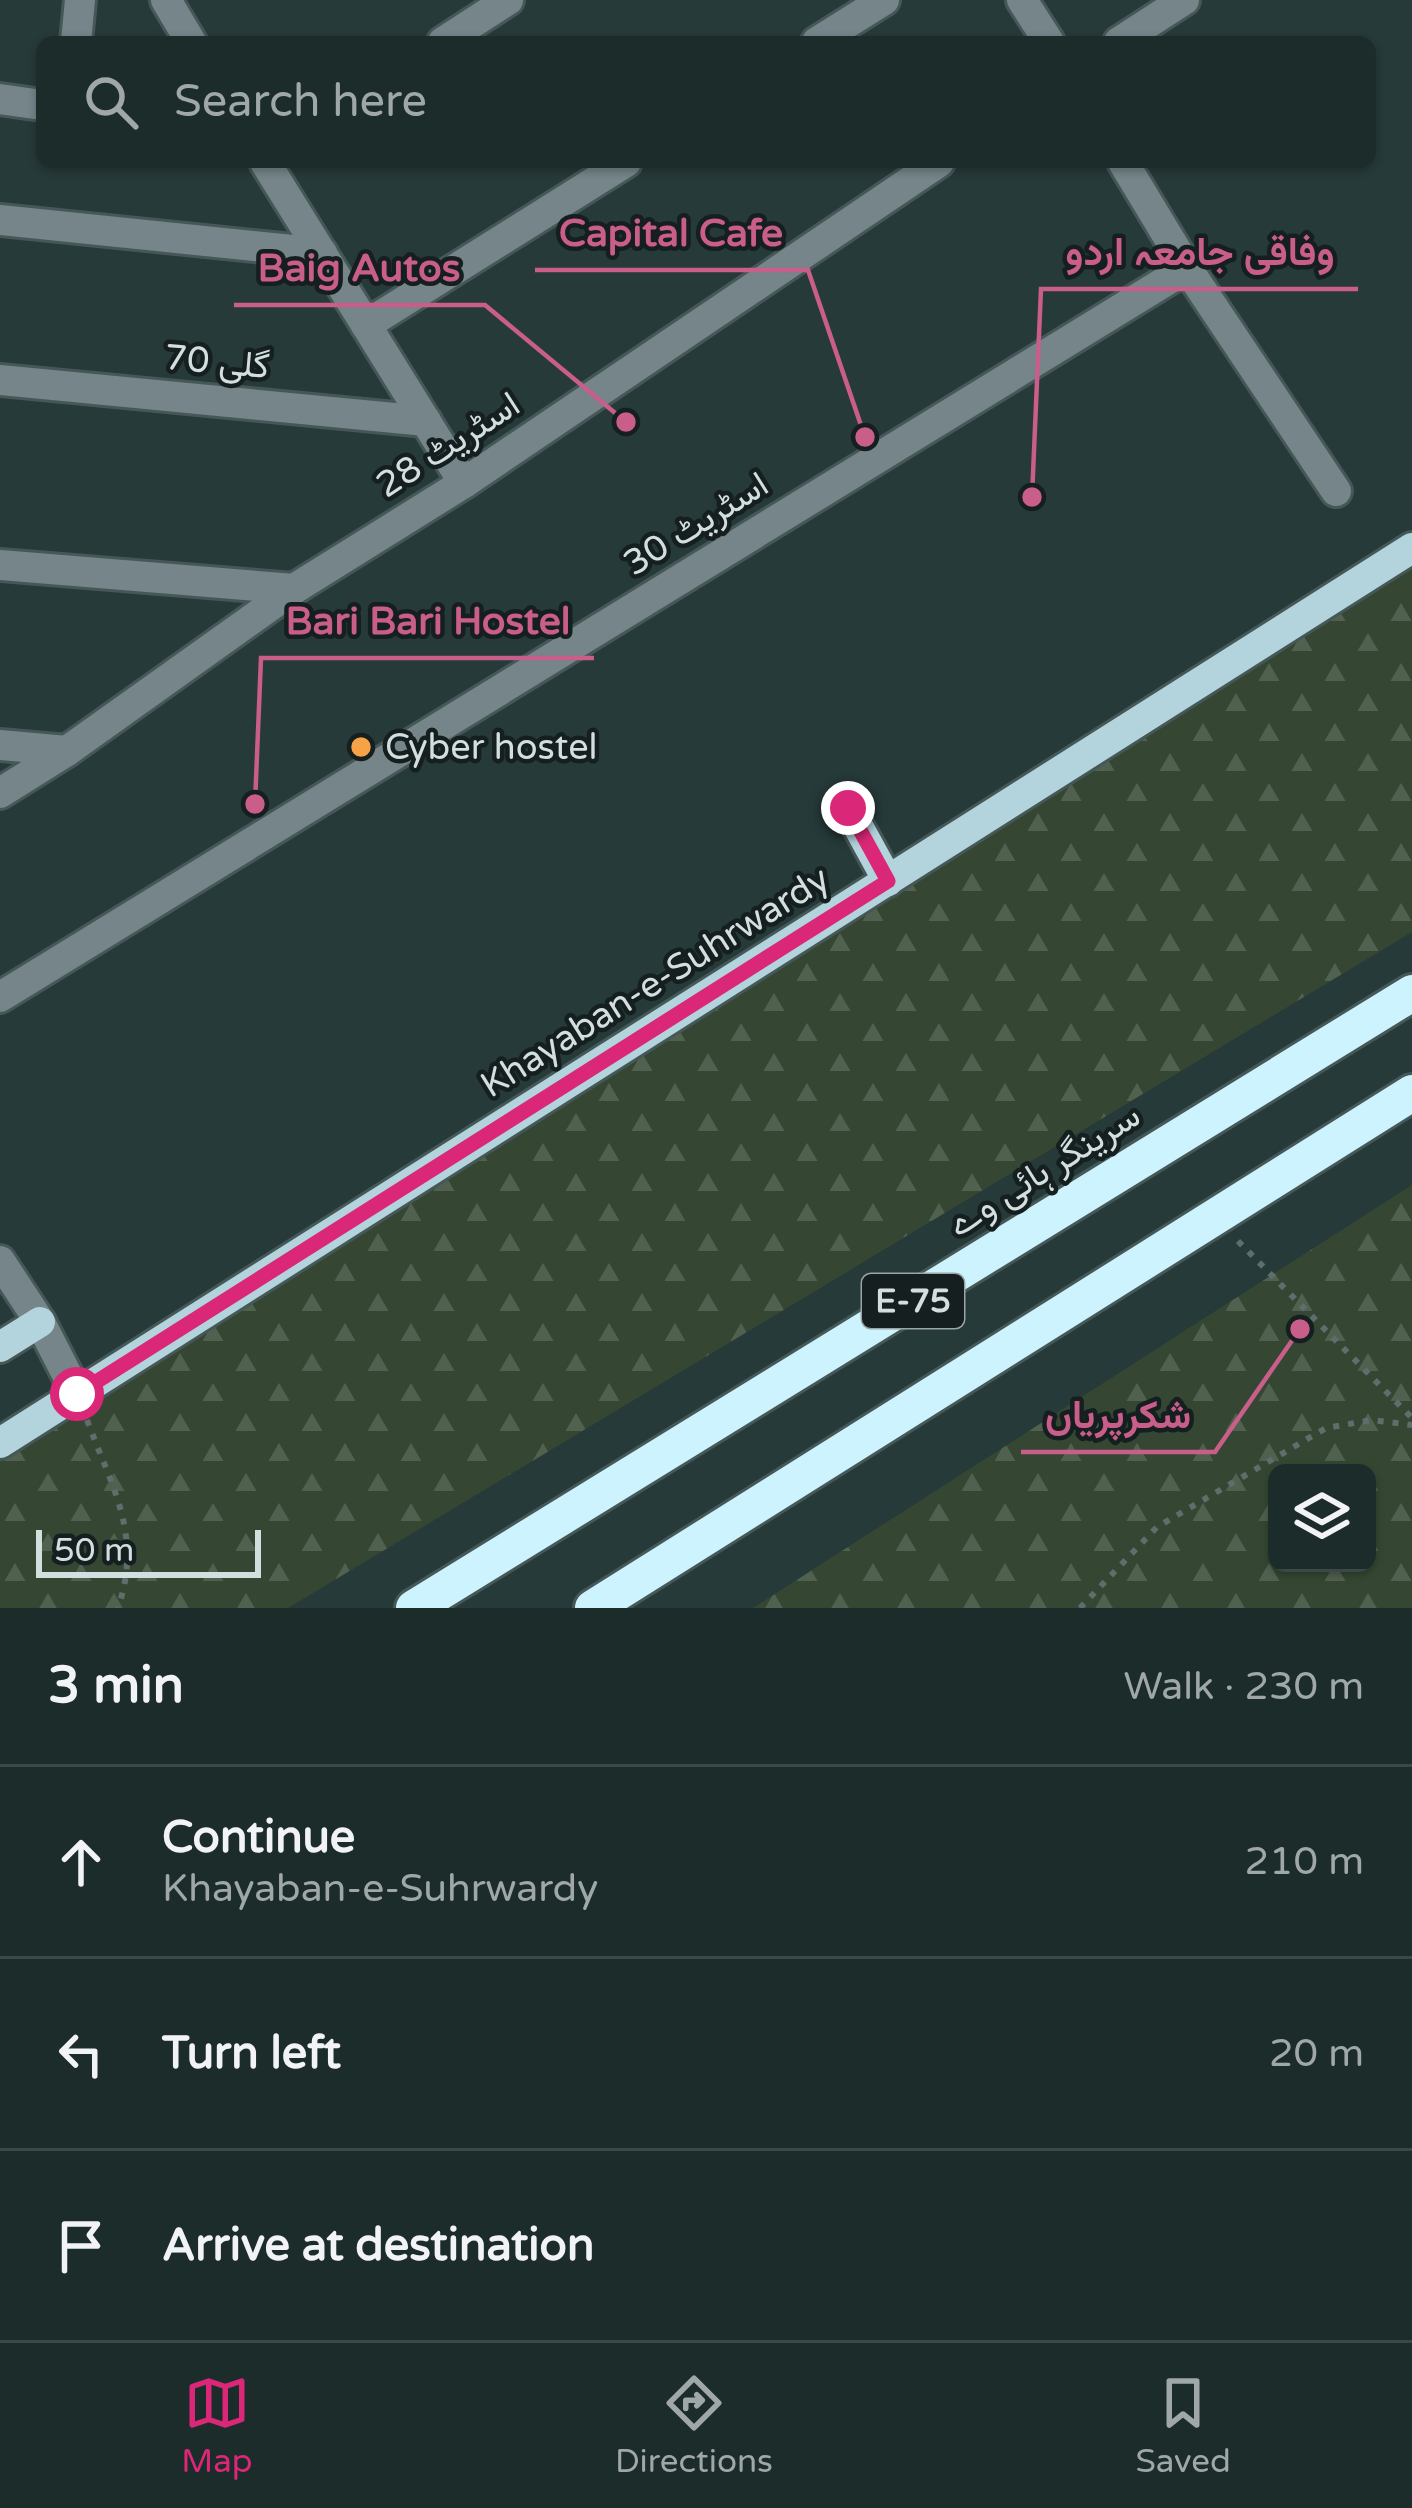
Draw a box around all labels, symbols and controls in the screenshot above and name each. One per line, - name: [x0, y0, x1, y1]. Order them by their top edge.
- search box: [36, 36, 1376, 168]
- icon: search: [78, 69, 144, 135]
- text: Search here: [174, 75, 427, 129]
- callout: Capital Cafe: [535, 195, 808, 270]
- text: Capital Cafe: [559, 210, 783, 257]
- callout: وفاقی جامعہ اردو: [1041, 214, 1358, 289]
- text: وفاقی جامعہ اردو: [1065, 229, 1335, 276]
- callout: Baig Autos: [234, 230, 485, 305]
- text: Baig Autos: [258, 245, 460, 292]
- street label: گلی 70: [163, 336, 271, 388]
- street label: اسٹریٹ 28: [368, 383, 528, 507]
- street label: اسٹریٹ 30: [616, 463, 776, 585]
- callout: Bari Bari Hostel: [261, 583, 594, 658]
- text: Bari Bari Hostel: [285, 598, 571, 645]
- place label: Cyber hostel: [385, 726, 598, 769]
- marker: Cyber hostel: [348, 734, 374, 760]
- route end: [821, 781, 875, 835]
- street label: Khayaban-e-Suhrwardy: [473, 857, 837, 1107]
- street label: سرینگر ہائی وے: [940, 1094, 1149, 1247]
- road number: E-75: [862, 1274, 964, 1328]
- route start: [50, 1367, 104, 1421]
- callout: شکرپریاں: [1021, 1377, 1215, 1452]
- text: شکرپریاں: [1045, 1392, 1191, 1441]
- map controls: [1268, 1464, 1376, 1572]
- button: layers: [1268, 1464, 1376, 1572]
- scale bar: [36, 1524, 261, 1577]
- text: 50 m: [54, 1531, 134, 1570]
- text: 3 min: [48, 1655, 184, 1717]
- text: Walk · 230 m: [1123, 1663, 1364, 1710]
- text: Continue: [162, 1811, 355, 1865]
- icon: ahead: [48, 1829, 114, 1895]
- text: 210 m: [1245, 1838, 1364, 1885]
- text: Khayaban-e-Suhrwardy: [162, 1865, 598, 1912]
- icon: left: [48, 2021, 114, 2087]
- text: Turn left: [162, 2027, 341, 2081]
- text: 20 m: [1269, 2030, 1364, 2077]
- icon: arrive: [48, 2213, 114, 2279]
- text: Arrive at destination: [162, 2219, 594, 2273]
- tab: Map: [181, 2370, 253, 2481]
- tab: Directions: [615, 2370, 773, 2481]
- tab: Saved: [1135, 2370, 1231, 2481]

